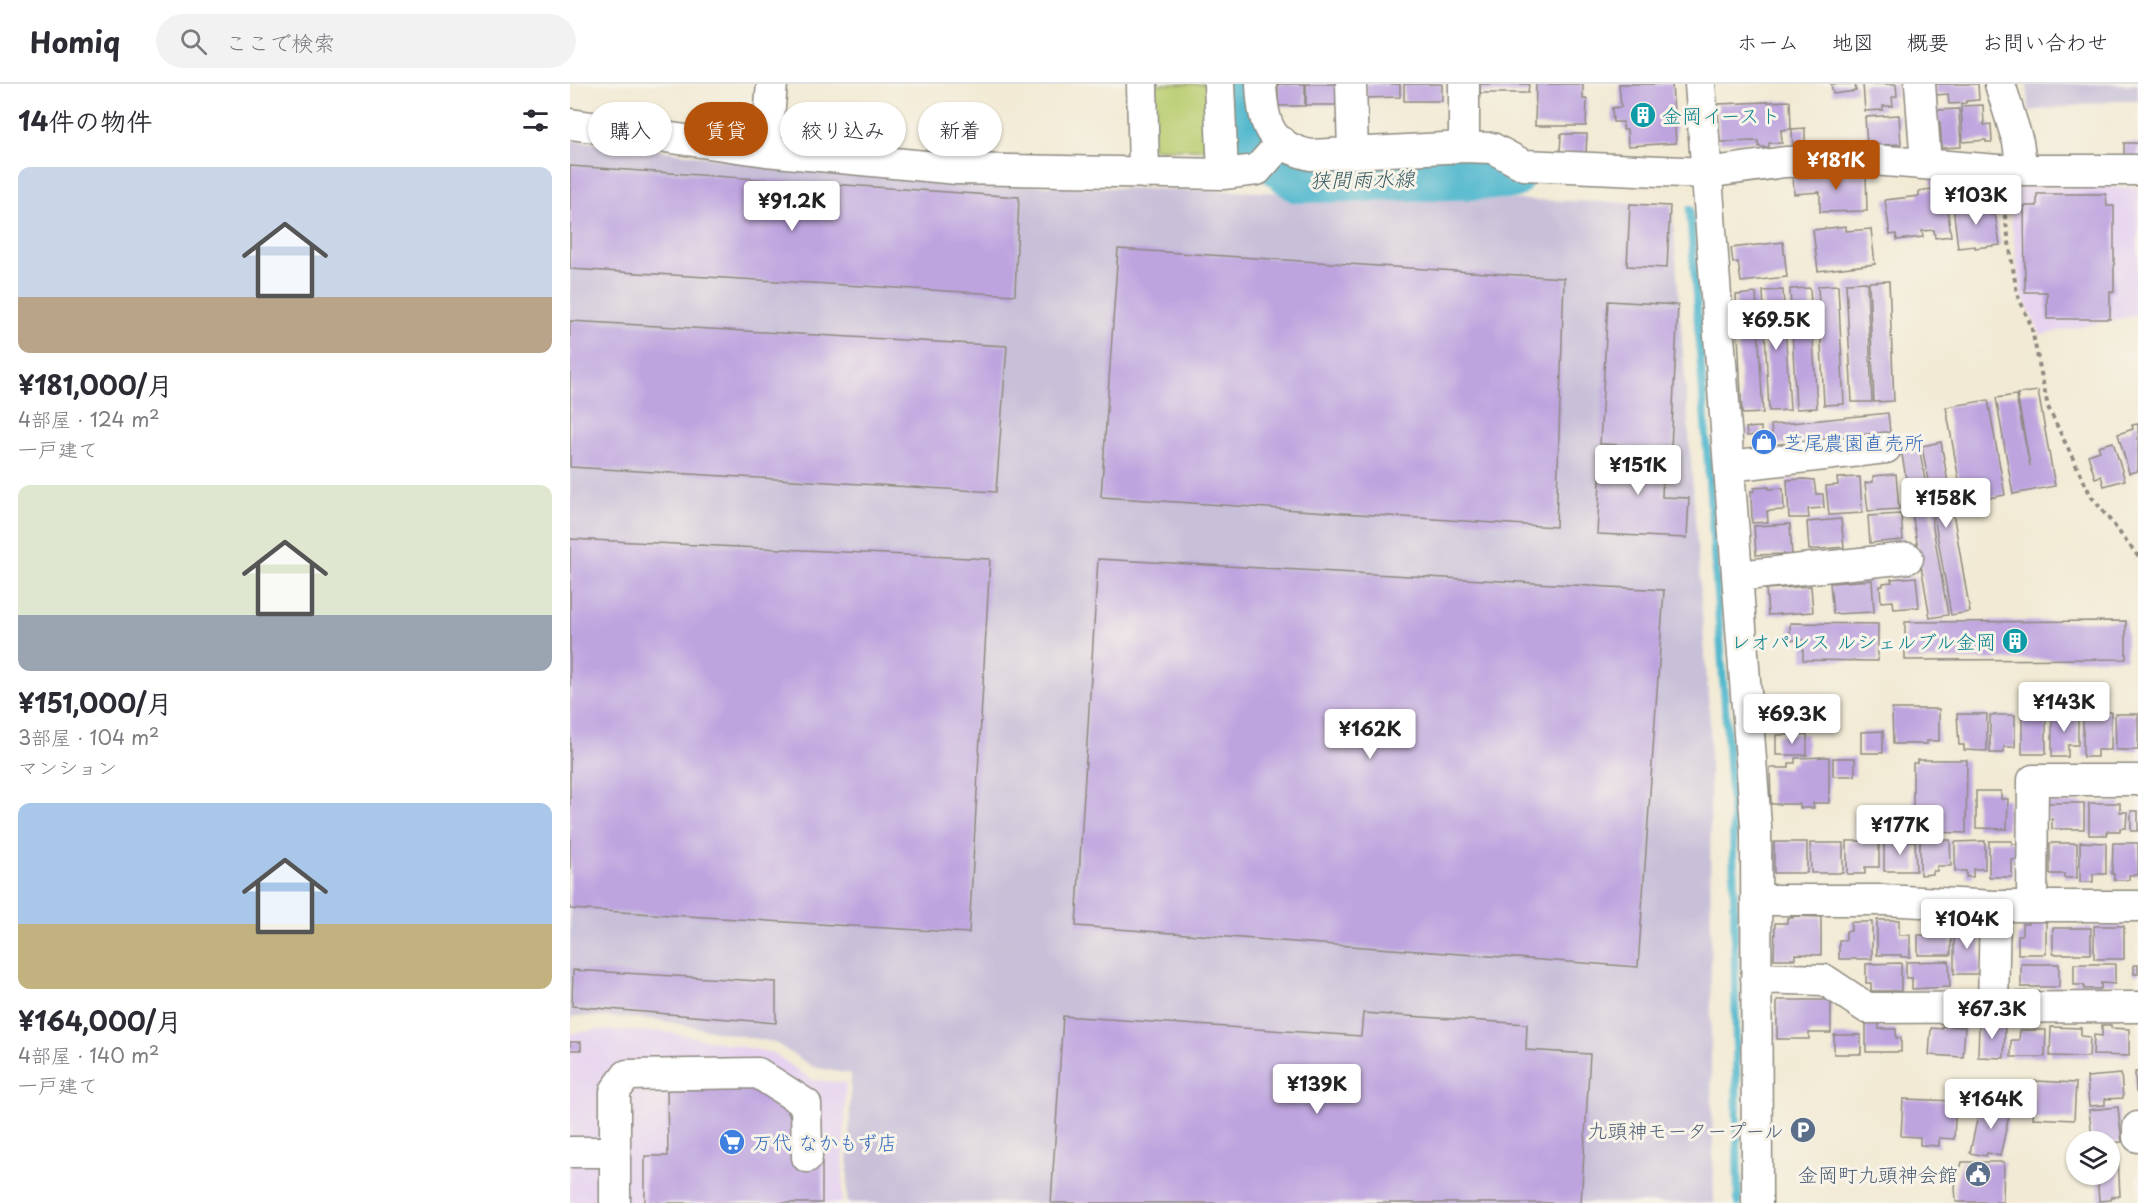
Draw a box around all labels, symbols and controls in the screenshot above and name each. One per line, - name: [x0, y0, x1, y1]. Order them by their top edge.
- search box: [156, 14, 576, 68]
- text: Homiq: [30, 20, 120, 63]
- icon: search: [177, 25, 210, 58]
- text: ここで検索: [225, 25, 335, 58]
- text: ホーム: [1737, 25, 1799, 57]
- text: 地図: [1832, 25, 1874, 57]
- text: 概要: [1907, 25, 1949, 57]
- text: お問い合わせ: [1982, 25, 2108, 57]
- building icon: 金岡イースト: [1628, 100, 1658, 130]
- place label: 金岡イースト: [1662, 100, 1781, 130]
- text: 14件の物件: [18, 101, 152, 140]
- chip: 購入: [588, 102, 672, 156]
- chip: 賃貸: [684, 102, 768, 156]
- chip: 絞り込み: [780, 102, 906, 156]
- chip: 新着: [918, 102, 1002, 156]
- icon: filters: [519, 104, 552, 137]
- pin: ¥181K: [1794, 140, 1878, 191]
- text: ¥181K: [1807, 144, 1865, 174]
- water label: 狭間雨水線: [1309, 161, 1416, 195]
- pin: ¥103K: [1934, 175, 2018, 226]
- text: ¥103K: [1944, 179, 2008, 209]
- pin: ¥91.2K: [743, 181, 841, 232]
- text: ¥91.2K: [758, 185, 826, 215]
- icon: home: [231, 206, 339, 314]
- pin: ¥69.5K: [1727, 300, 1825, 351]
- text: ¥69.5K: [1742, 304, 1810, 334]
- text: ¥181,000/月: [18, 365, 173, 404]
- text: 4部屋 · 124 m²: [18, 404, 160, 434]
- shop icon: 芝尾農園直売所: [1749, 427, 1779, 457]
- place label: 芝尾農園直売所: [1784, 427, 1924, 457]
- text: 一戸建て: [18, 434, 98, 464]
- pin: ¥151K: [1596, 445, 1680, 496]
- text: ¥151K: [1609, 449, 1667, 479]
- pin: ¥158K: [1904, 478, 1988, 529]
- text: ¥158K: [1915, 482, 1977, 512]
- icon: home: [231, 524, 339, 632]
- place label: レオパレス ルシェルブル金岡: [1730, 626, 1996, 656]
- building icon: レオパレス ルシェルブル金岡: [2000, 626, 2030, 656]
- pin: ¥143K: [2022, 682, 2106, 733]
- text: ¥151,000/月: [18, 683, 173, 722]
- text: ¥143K: [2033, 686, 2095, 716]
- pin: ¥69.3K: [1743, 694, 1841, 745]
- text: ¥69.3K: [1757, 698, 1827, 728]
- pin: ¥162K: [1328, 709, 1412, 760]
- text: ¥162K: [1339, 713, 1401, 743]
- text: 3部屋 · 104 m²: [18, 722, 159, 752]
- text: マンション: [18, 752, 117, 782]
- pin: ¥177K: [1858, 805, 1942, 856]
- text: ¥177K: [1870, 809, 1930, 839]
- icon: home: [231, 842, 339, 950]
- pin: ¥104K: [1925, 899, 2009, 950]
- text: ¥104K: [1935, 903, 1999, 933]
- pin: ¥67.3K: [1943, 989, 2041, 1040]
- text: ¥67.3K: [1957, 993, 2027, 1023]
- text: ¥164,000/月: [18, 1001, 182, 1040]
- text: 4部屋 · 140 m²: [18, 1040, 159, 1070]
- pin: ¥139K: [1275, 1064, 1359, 1115]
- text: ¥139K: [1287, 1068, 1347, 1098]
- text: 一戸建て: [18, 1070, 98, 1100]
- pin: ¥164K: [1949, 1079, 2033, 1130]
- text: ¥164K: [1959, 1083, 2023, 1113]
- place label: 九頭神モータープール: [1588, 1115, 1784, 1145]
- parking icon: 九頭神モータープール: [1788, 1115, 1818, 1145]
- supermarket icon: 万代 なかもず店: [717, 1127, 747, 1157]
- place label: 万代 なかもず店: [752, 1127, 897, 1157]
- map controls: [2066, 1131, 2120, 1185]
- button: layers: [2066, 1131, 2120, 1185]
- place label: 金岡町九頭神会館: [1798, 1159, 1958, 1189]
- public building icon: 金岡町九頭神会館: [1963, 1159, 1993, 1189]

